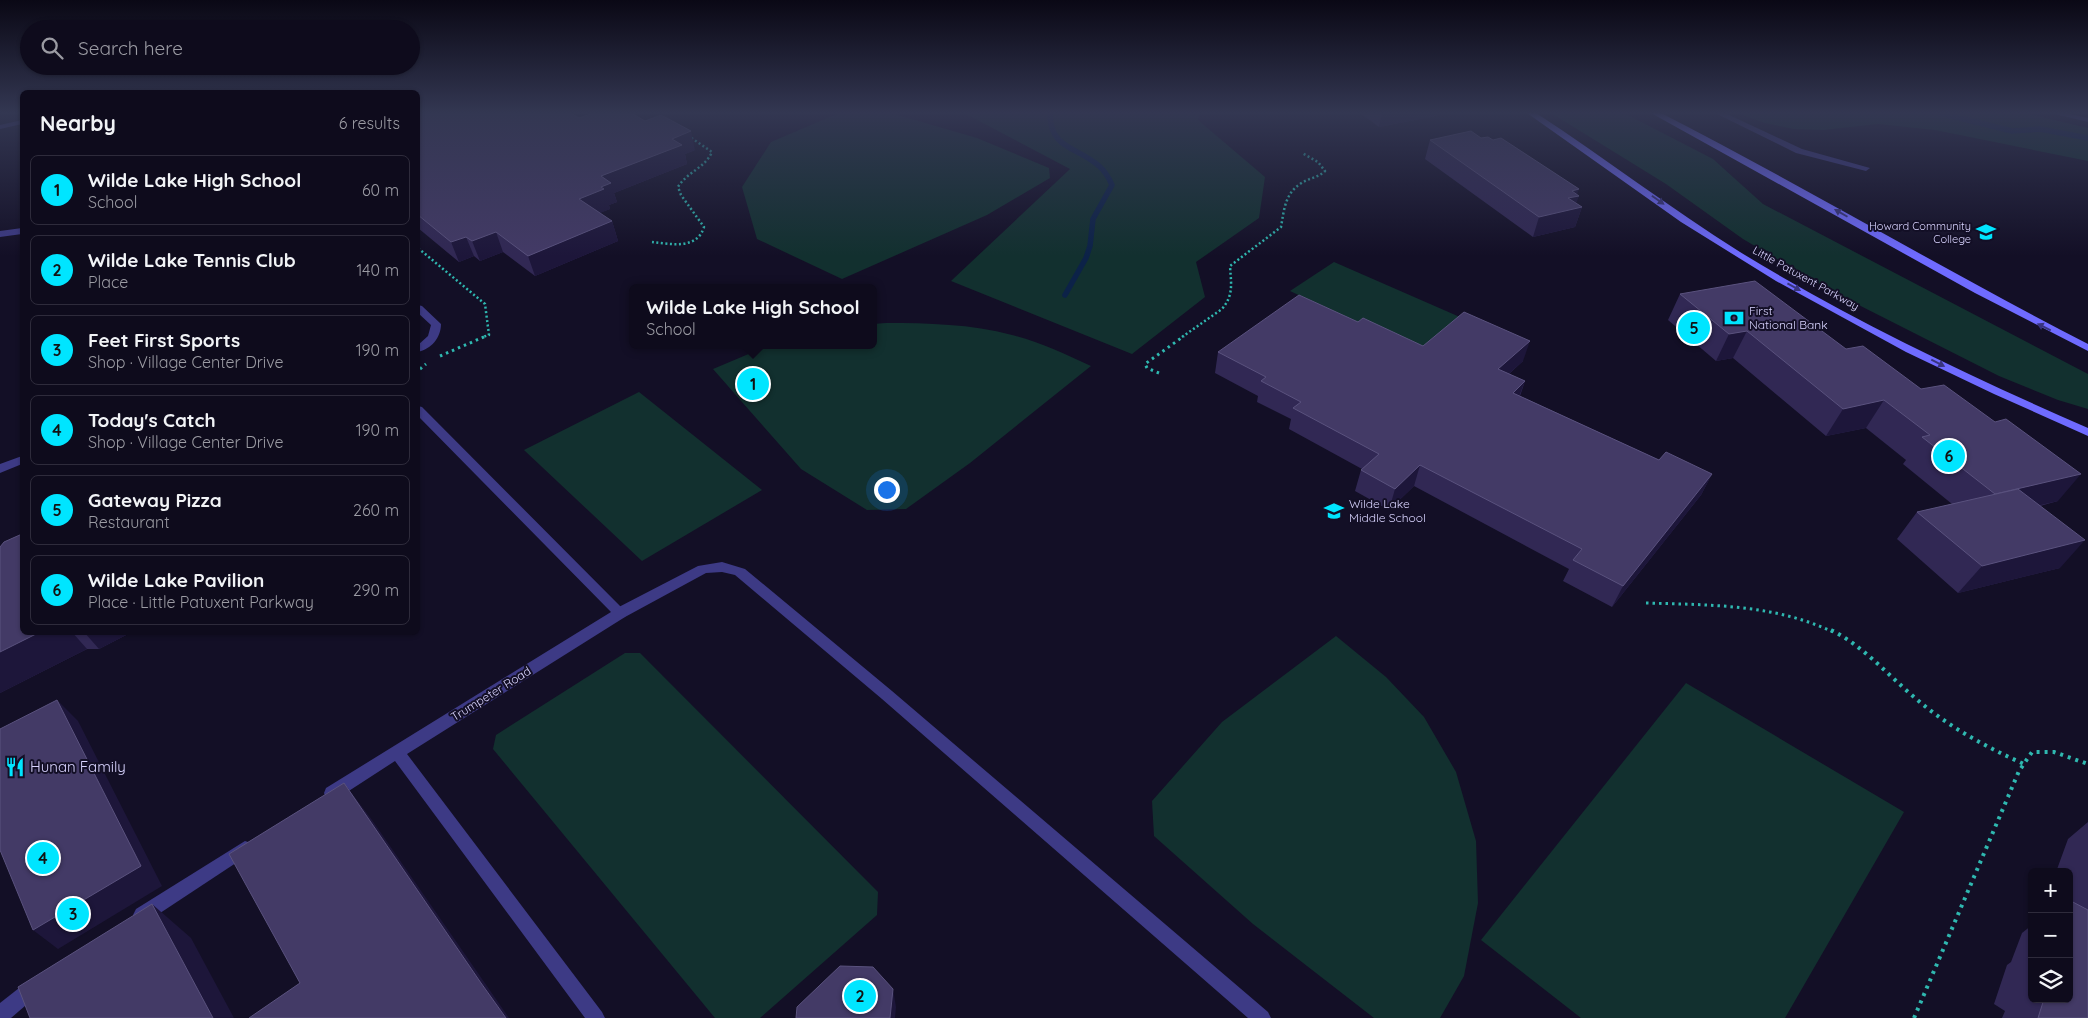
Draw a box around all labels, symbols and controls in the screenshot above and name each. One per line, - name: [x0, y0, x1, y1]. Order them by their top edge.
- search box: [20, 20, 420, 75]
- icon: search: [38, 34, 66, 62]
- text: Search here: [78, 36, 183, 60]
- text: Nearby: [40, 110, 116, 136]
- text: 6 results: [339, 113, 400, 133]
- text: Wilde Lake High School: [88, 168, 301, 192]
- text: 1: [54, 180, 60, 200]
- text: 60 m: [362, 180, 399, 200]
- text: School: [88, 192, 137, 212]
- one-way arrow: [1651, 195, 1664, 205]
- one-way arrow: [1835, 209, 1848, 218]
- place label: Howard Community College: [1869, 219, 1971, 246]
- school or university icon: Howard Community College: [1975, 221, 1997, 243]
- street label: Little Patuxent Parkway: [1750, 243, 1862, 313]
- text: Wilde Lake Tennis Club: [88, 248, 296, 272]
- text: 2: [52, 260, 62, 280]
- text: 140 m: [356, 260, 399, 280]
- text: Place: [88, 272, 128, 292]
- one-way arrow: [1788, 283, 1801, 292]
- popup: [629, 284, 877, 349]
- text: Wilde Lake High School: [646, 295, 860, 319]
- place label: First National Bank: [1749, 303, 1828, 332]
- bank icon: First National Bank: [1723, 307, 1745, 329]
- pin: 5: [1678, 309, 1710, 347]
- text: School: [646, 319, 696, 339]
- one-way arrow: [2037, 322, 2051, 330]
- text: Feet First Sports: [88, 328, 240, 352]
- text: 3: [53, 340, 61, 360]
- text: 190 m: [356, 340, 399, 360]
- text: Shop · Village Center Drive: [88, 352, 284, 372]
- one-way arrow: [1931, 359, 1945, 367]
- pin: 1: [737, 365, 769, 403]
- text: Today's Catch: [88, 408, 216, 432]
- text: 4: [52, 420, 62, 440]
- text: 190 m: [356, 420, 399, 440]
- text: Shop · Village Center Drive: [88, 432, 284, 452]
- pin: 6: [1933, 437, 1965, 475]
- your location: [874, 477, 900, 503]
- text: Gateway Pizza: [88, 488, 222, 512]
- place label: Wilde Lake Middle School: [1349, 496, 1426, 525]
- text: 5: [52, 500, 62, 520]
- text: 260 m: [353, 500, 399, 520]
- school or university icon: Wilde Lake Middle School: [1323, 500, 1345, 522]
- text: Restaurant: [88, 512, 170, 532]
- text: Wilde Lake Pavilion: [88, 568, 264, 592]
- text: 6: [53, 580, 61, 600]
- text: 290 m: [353, 580, 399, 600]
- text: Place · Little Patuxent Parkway: [88, 592, 314, 612]
- street label: Trumpeter Road: [448, 663, 533, 724]
- restaurant icon: Hunan Family: [4, 756, 26, 778]
- place label: Hunan Family: [30, 757, 126, 776]
- pin: 4: [27, 839, 59, 877]
- map controls: [2028, 868, 2073, 1003]
- button: +: [2028, 868, 2073, 913]
- pin: 3: [57, 895, 89, 933]
- button: −: [2028, 913, 2073, 958]
- button: layers: [2028, 958, 2073, 1003]
- pin: 2: [844, 977, 876, 1015]

